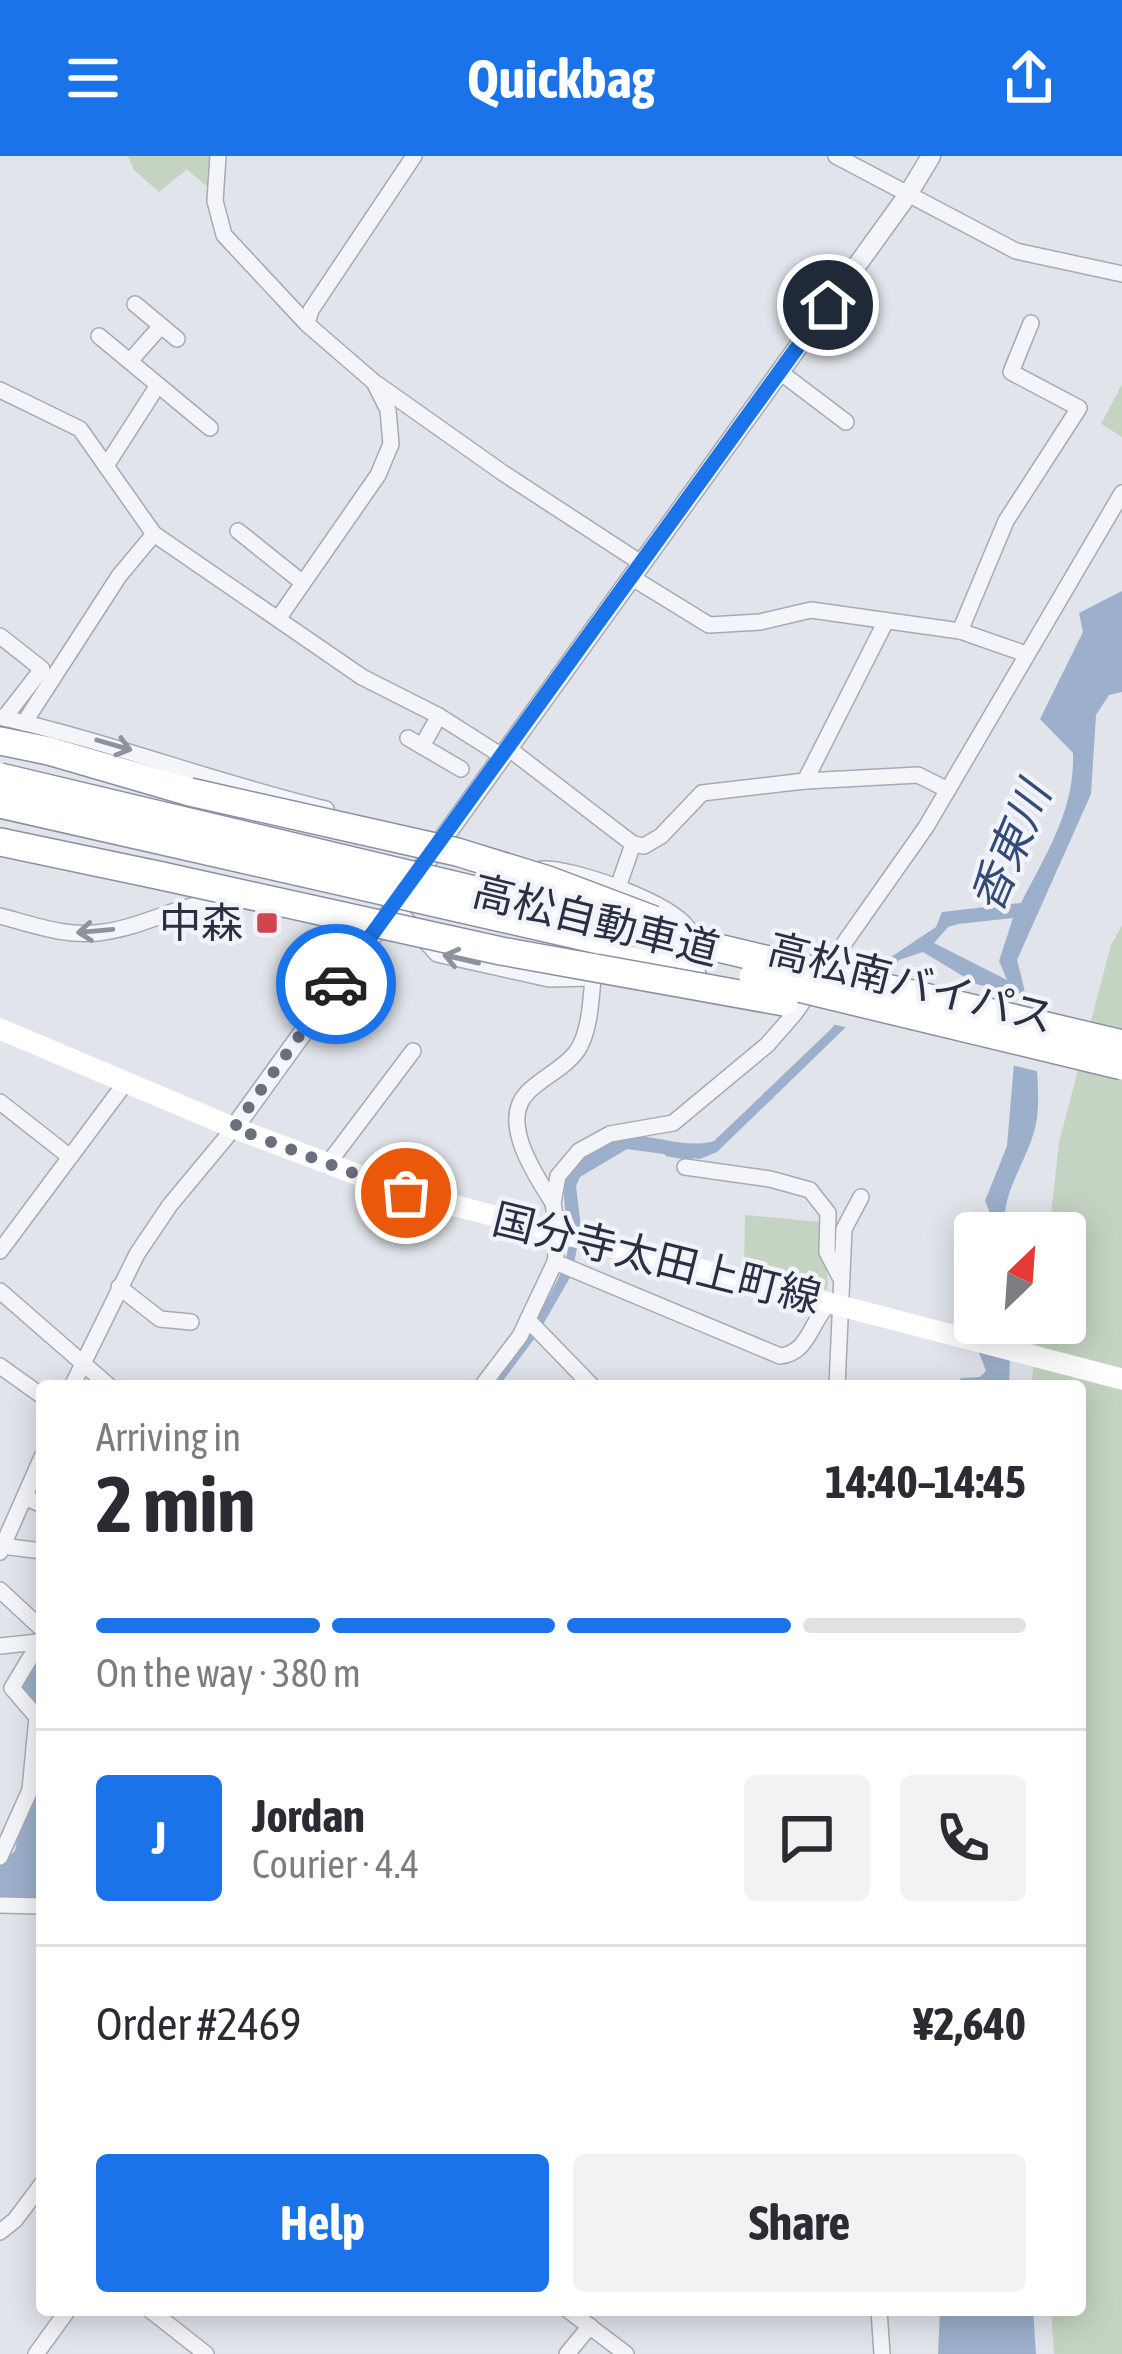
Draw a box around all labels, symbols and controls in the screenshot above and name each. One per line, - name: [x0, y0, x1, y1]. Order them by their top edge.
- icon: menu: [60, 45, 126, 111]
- icon: share: [996, 45, 1062, 111]
- text: Quickbag: [467, 48, 655, 109]
- pin: [777, 254, 879, 356]
- icon: home: [795, 272, 861, 338]
- one-way arrow: [94, 736, 132, 758]
- water label: 香東川: [960, 771, 1062, 919]
- street label: 高松自動車道: [468, 866, 724, 974]
- place label: 中森: [159, 899, 243, 947]
- marker: 中森: [254, 910, 280, 936]
- one-way arrow: [76, 920, 115, 943]
- courier: [276, 924, 396, 1044]
- street label: 高松南バイパス: [763, 924, 1059, 1042]
- one-way arrow: [442, 947, 480, 970]
- icon: car: [303, 951, 369, 1017]
- pin: [355, 1142, 457, 1244]
- icon: bag: [373, 1160, 439, 1226]
- street label: 国分寺太田上町線: [488, 1194, 826, 1322]
- north arrow: [954, 1212, 1086, 1344]
- map controls: [954, 1212, 1086, 1344]
- text: Arriving in: [96, 1415, 241, 1459]
- text: 14:40–14:45: [825, 1456, 1026, 1508]
- text: 2 min: [96, 1459, 255, 1549]
- text: On the way · 380 m: [96, 1651, 361, 1695]
- button: chat: [744, 1775, 870, 1901]
- button: phone: [900, 1775, 1026, 1901]
- text: Jordan: [252, 1790, 365, 1842]
- text: J: [152, 1812, 166, 1864]
- text: Courier · 4.4: [252, 1842, 419, 1886]
- text: Order #2469: [96, 1998, 301, 2050]
- text: ¥2,640: [913, 1998, 1026, 2050]
- button: Help: [96, 2154, 549, 2292]
- button: Share: [573, 2154, 1026, 2292]

